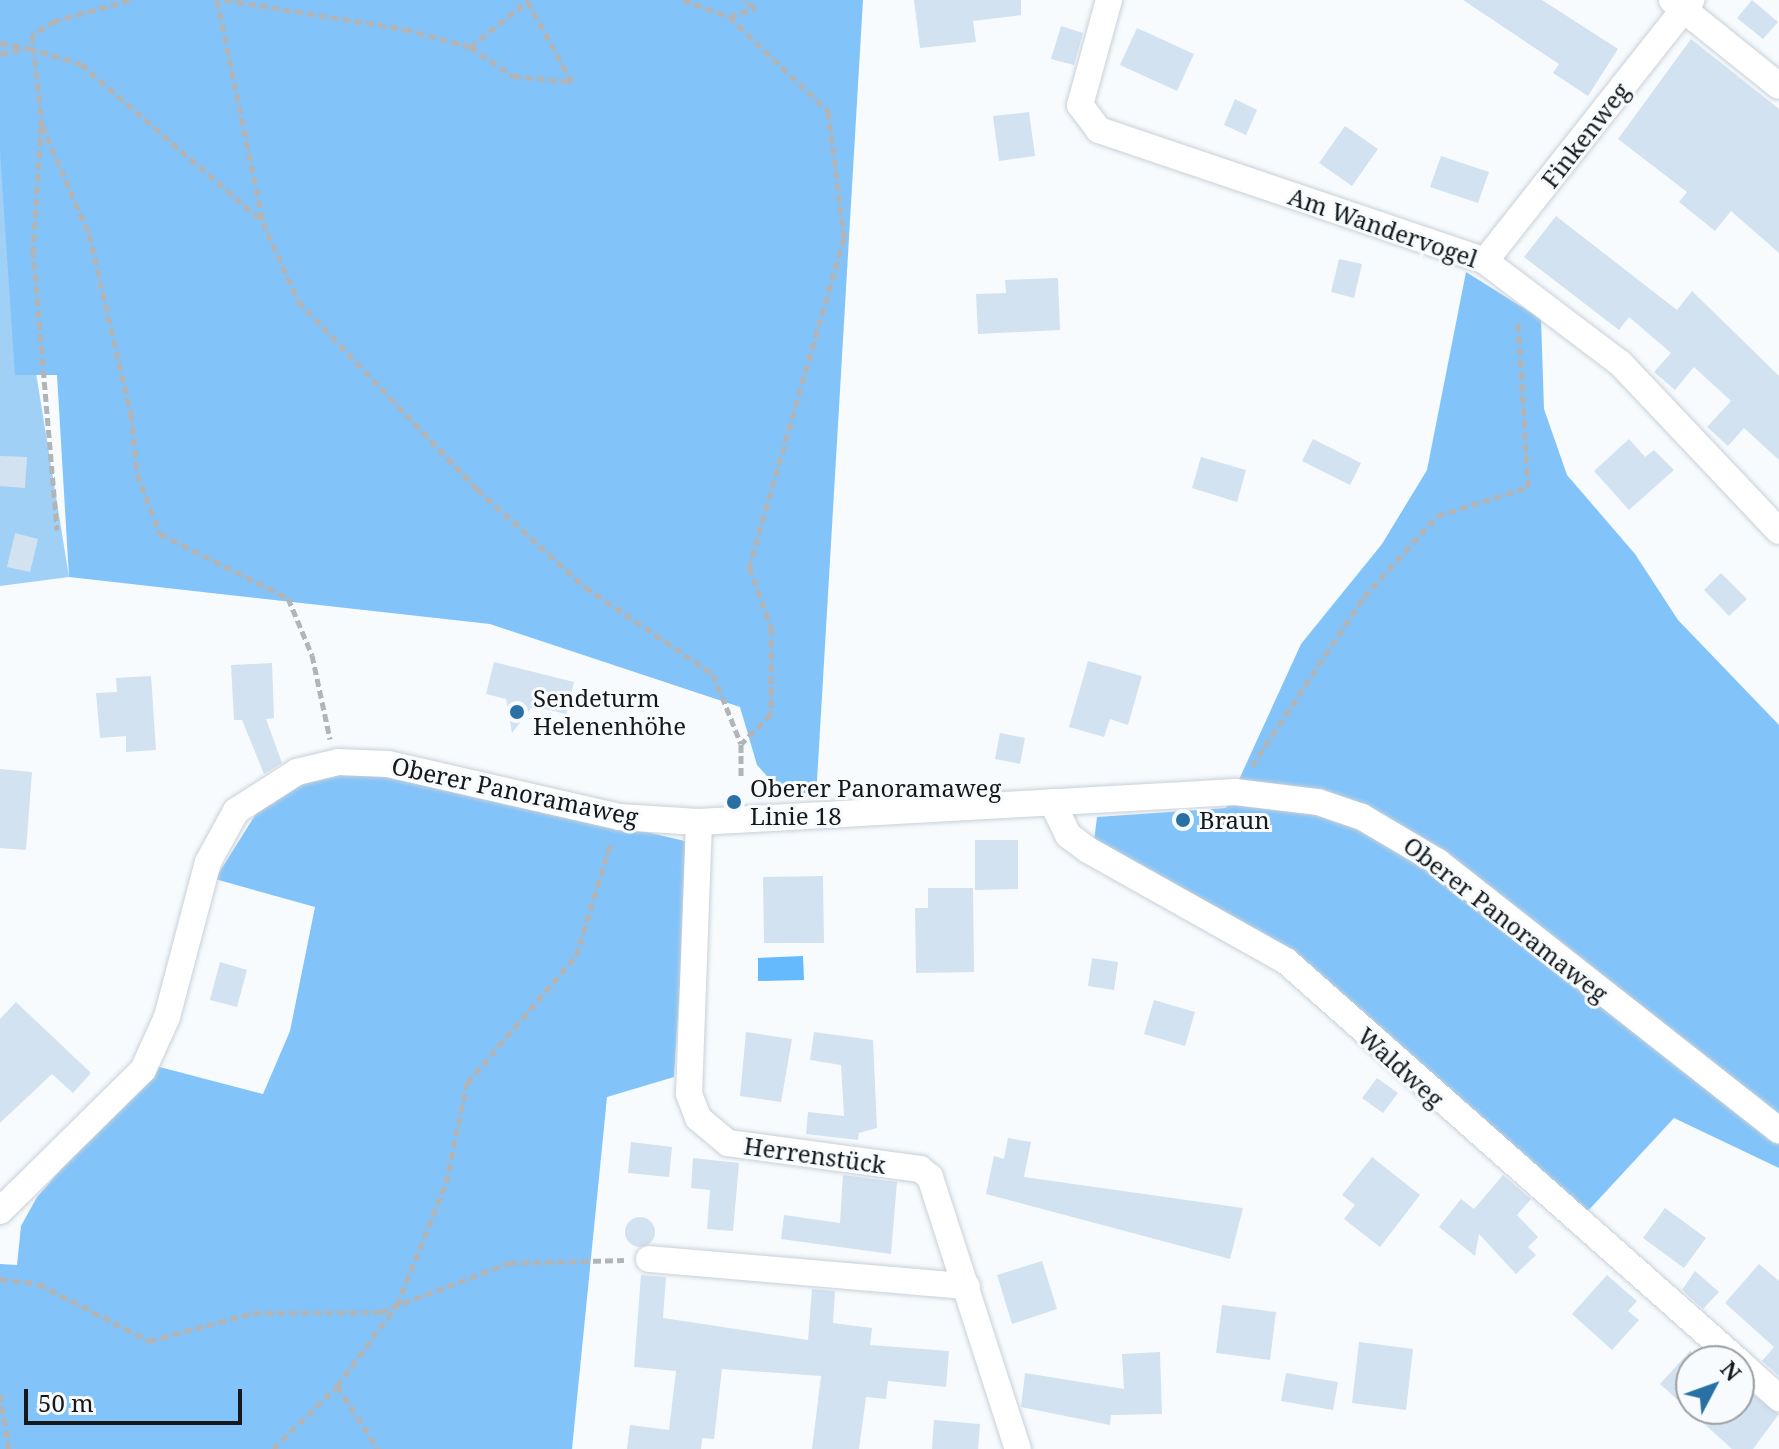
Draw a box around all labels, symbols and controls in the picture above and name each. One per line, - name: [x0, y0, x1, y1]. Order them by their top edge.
- street label: Finkenweg: [1535, 77, 1635, 193]
- street label: Am Wandervogel: [1285, 181, 1481, 273]
- place label: Sendeturm Helenenhöhe: [533, 684, 686, 740]
- marker: Sendeturm Helenenhöhe: [508, 703, 526, 721]
- street label: Oberer Panoramaweg: [389, 751, 641, 831]
- place label: Oberer Panoramaweg Linie 18: [750, 774, 1001, 830]
- marker: Oberer Panoramaweg Linie 18: [725, 793, 743, 811]
- place label: Braun: [1199, 806, 1270, 834]
- marker: Braun: [1174, 811, 1192, 829]
- street label: Oberer Panoramaweg: [1398, 830, 1614, 1008]
- street label: Waldweg: [1352, 1021, 1450, 1113]
- street label: Herrenstück: [742, 1131, 888, 1179]
- north arrow: [1675, 1345, 1755, 1425]
- text: N: [1715, 1354, 1749, 1387]
- scale bar: [28, 1373, 246, 1423]
- text: 50 m: [38, 1386, 94, 1419]

